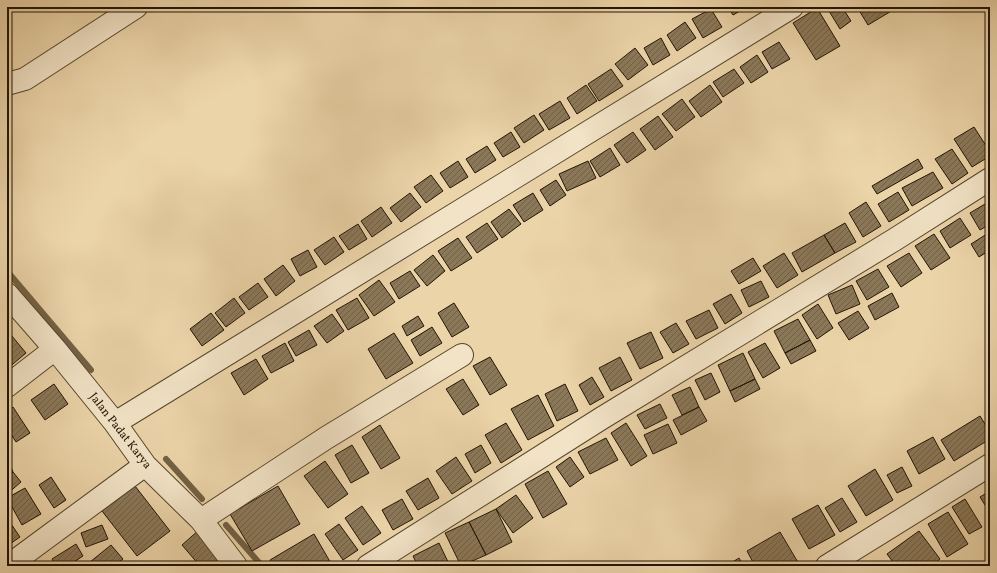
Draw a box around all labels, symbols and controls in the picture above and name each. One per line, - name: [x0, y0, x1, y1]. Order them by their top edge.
- street label: Jalan Padat Karya: [85, 390, 155, 472]

